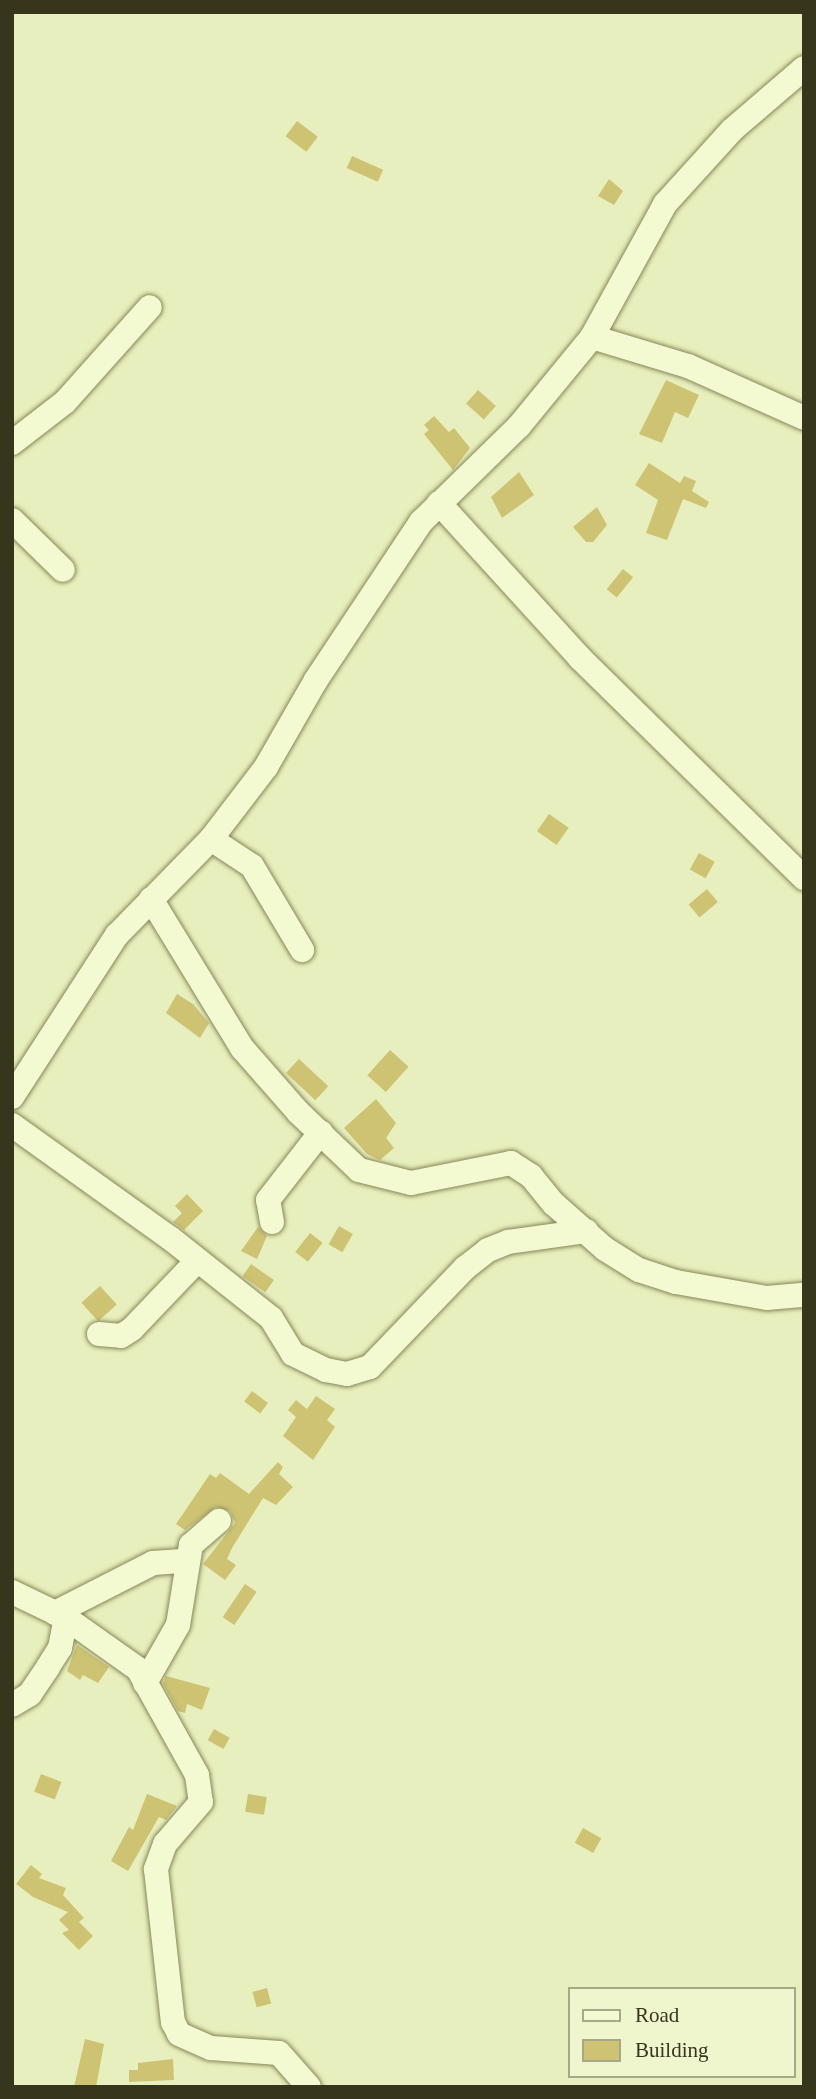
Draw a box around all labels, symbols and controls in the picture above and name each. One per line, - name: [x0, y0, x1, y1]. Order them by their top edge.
- legend: [568, 1987, 795, 2078]
- text: Road: [635, 2003, 679, 2027]
- text: Building: [635, 2038, 709, 2062]

